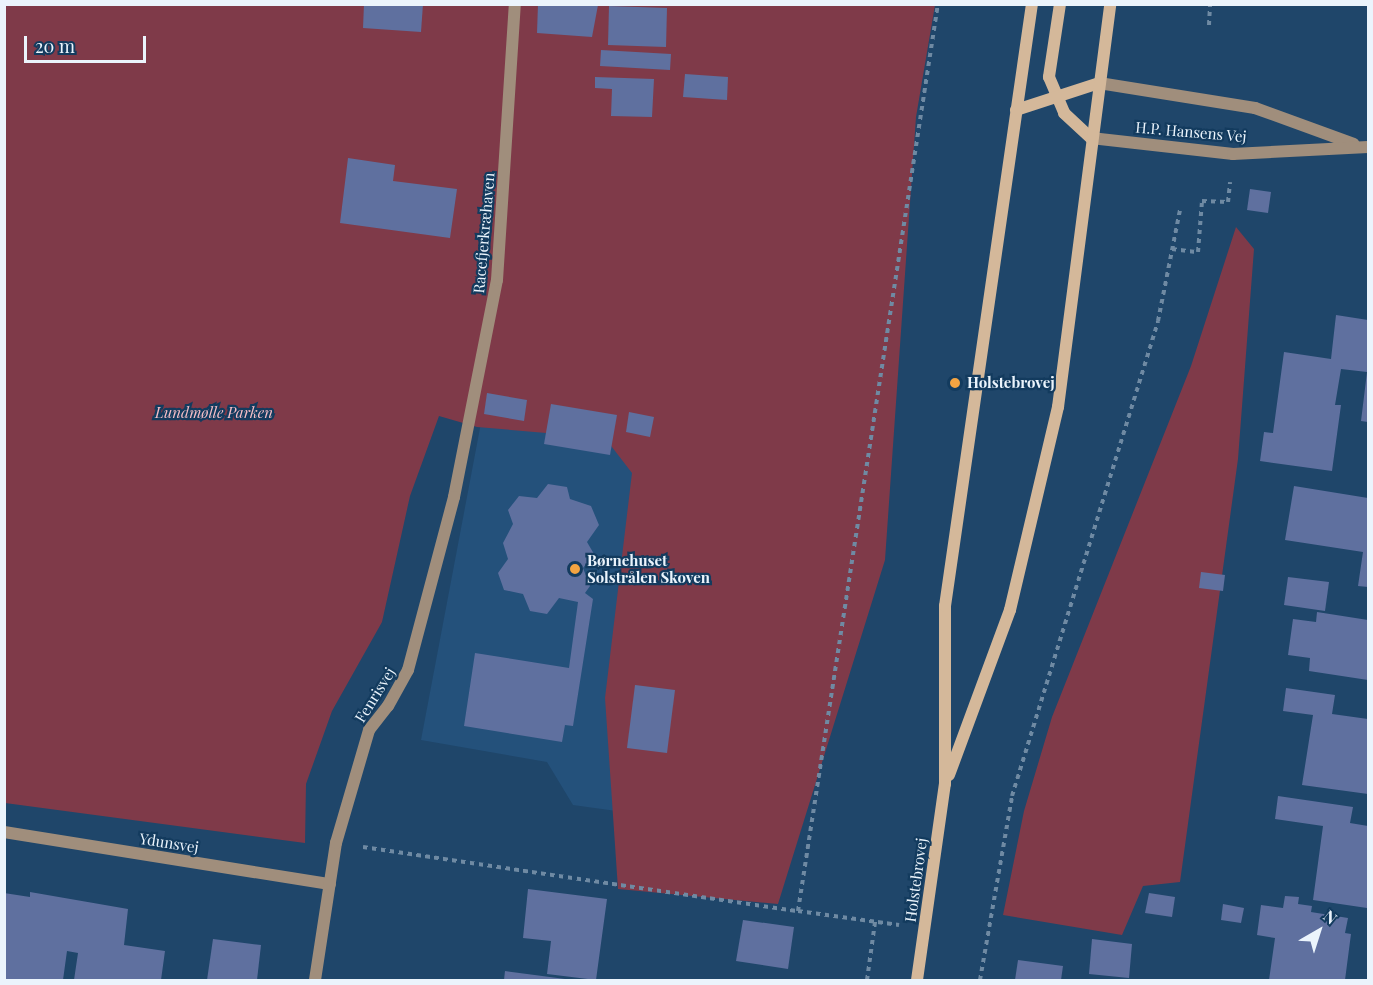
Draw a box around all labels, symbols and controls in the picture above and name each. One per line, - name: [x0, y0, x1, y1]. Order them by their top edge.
- scale bar: [27, 24, 148, 62]
- text: 20 m: [35, 34, 75, 58]
- street label: H.P. Hansens Vej: [1134, 118, 1248, 146]
- street label: Racefjerkræhaven: [470, 172, 498, 294]
- place label: Holstebrovej: [967, 374, 1055, 392]
- marker: Holstebrovej: [948, 376, 962, 390]
- park label: Lundmølle Parken: [155, 404, 273, 422]
- place label: Børnehuset Solstrålen Skoven: [587, 551, 710, 586]
- marker: Børnehuset Solstrålen Skoven: [568, 562, 582, 576]
- street label: Fenrisvej: [351, 664, 399, 726]
- street label: Ydunsvej: [138, 829, 200, 857]
- street label: Holstebrovej: [901, 837, 931, 923]
- north arrow: [1289, 901, 1349, 961]
- text: N: [1320, 905, 1342, 928]

